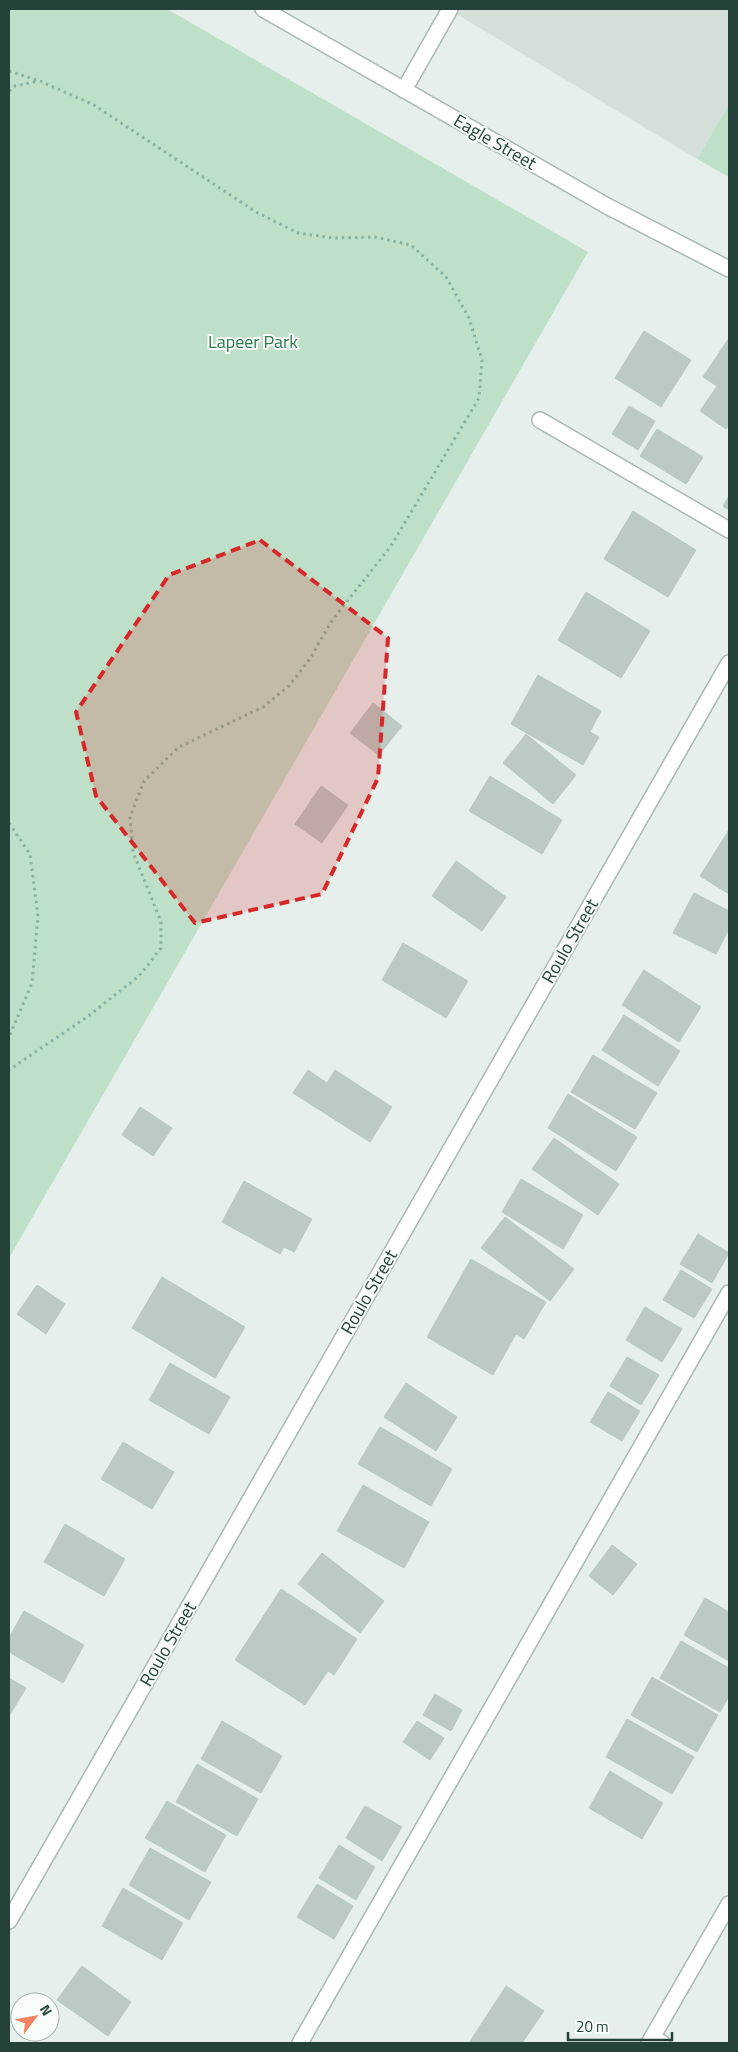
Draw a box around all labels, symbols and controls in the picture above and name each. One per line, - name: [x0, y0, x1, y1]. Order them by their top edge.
- street label: Eagle Street: [449, 107, 542, 177]
- park label: Lapeer Park: [208, 328, 298, 355]
- street label: Roulo Street: [534, 893, 605, 988]
- street label: Roulo Street: [333, 1244, 404, 1339]
- street label: Roulo Street: [132, 1596, 203, 1691]
- north arrow: [10, 1992, 60, 2042]
- text: N: [35, 2000, 58, 2020]
- scale bar: [568, 2010, 672, 2042]
- text: 20 m: [576, 2015, 609, 2038]

